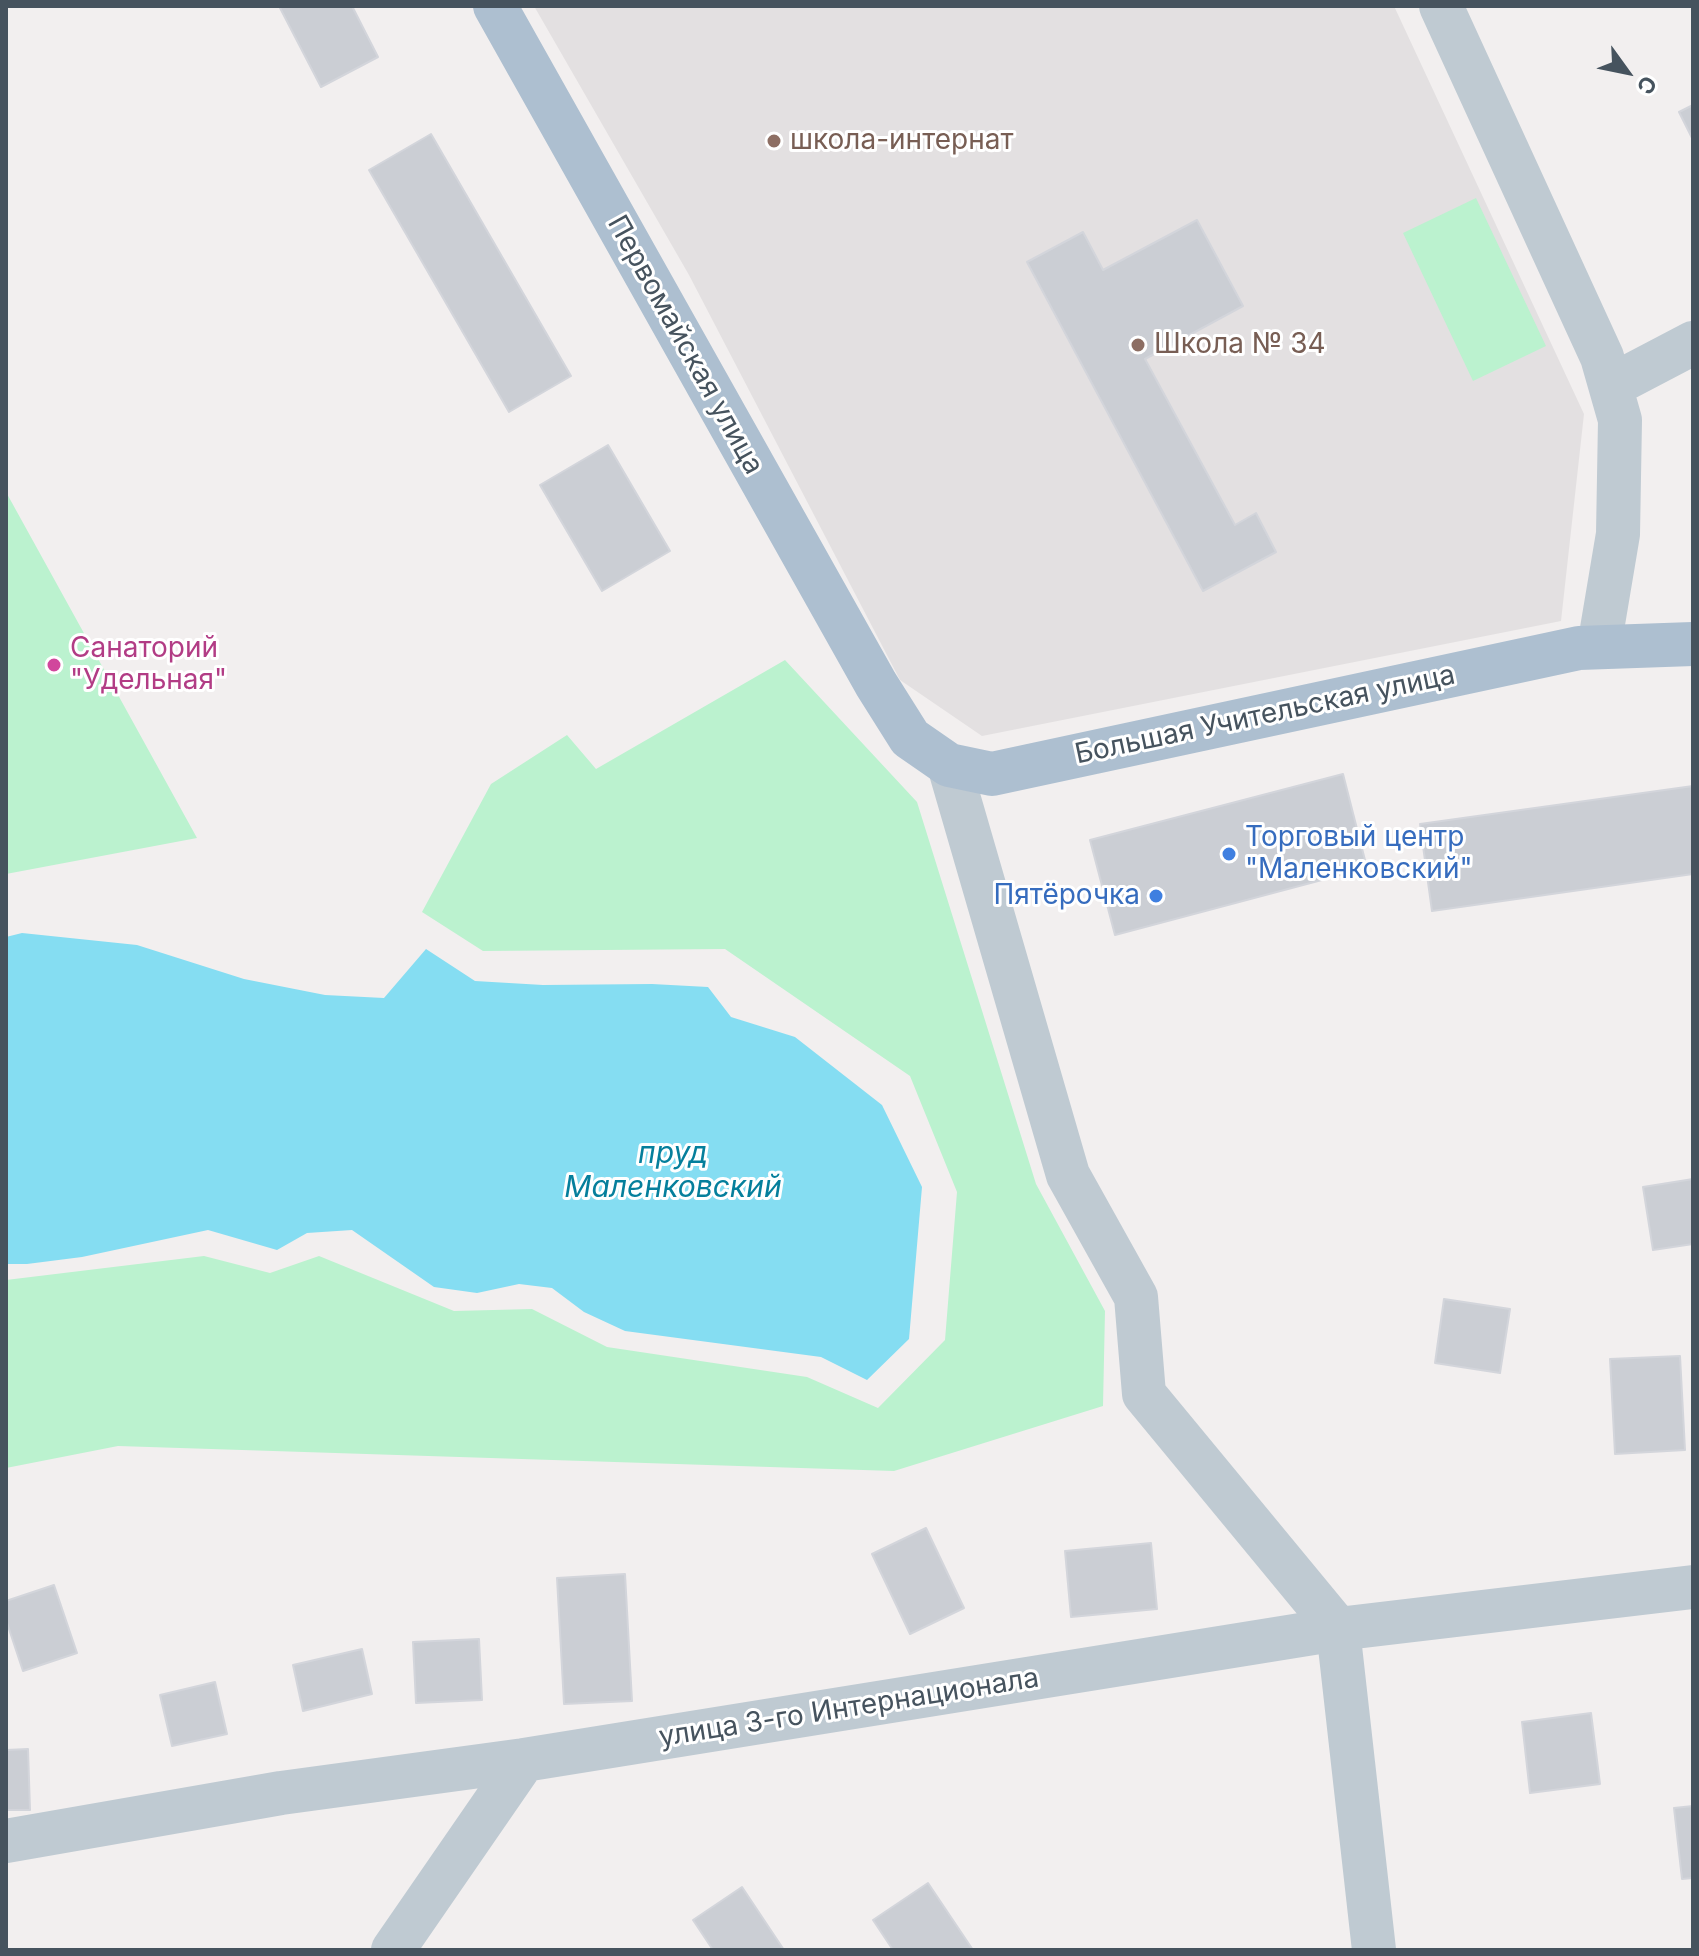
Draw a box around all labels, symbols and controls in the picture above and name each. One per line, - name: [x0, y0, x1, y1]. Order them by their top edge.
- north arrow: [1587, 32, 1667, 112]
- text: С: [1632, 71, 1662, 99]
- place label: школа-интернат: [790, 124, 1014, 158]
- marker: школа-интернат: [765, 132, 783, 150]
- street label: Первомайская улица: [600, 210, 770, 480]
- place label: Школа № 34: [1154, 328, 1326, 362]
- marker: Школа № 34: [1129, 336, 1147, 354]
- place label: Санаторий "Удельная": [70, 632, 227, 698]
- marker: Санаторий "Удельная": [45, 656, 63, 674]
- street label: Большая Учительская улица: [1072, 658, 1458, 772]
- place label: Торговый центр "Маленковский": [1245, 821, 1473, 887]
- marker: Торговый центр "Маленковский": [1220, 845, 1238, 863]
- place label: Пятёрочка: [993, 879, 1140, 913]
- marker: Пятёрочка: [1147, 887, 1165, 905]
- water label: пруд Маленковский: [564, 1136, 782, 1206]
- street label: улица 3-го Интернационала: [657, 1661, 1041, 1755]

